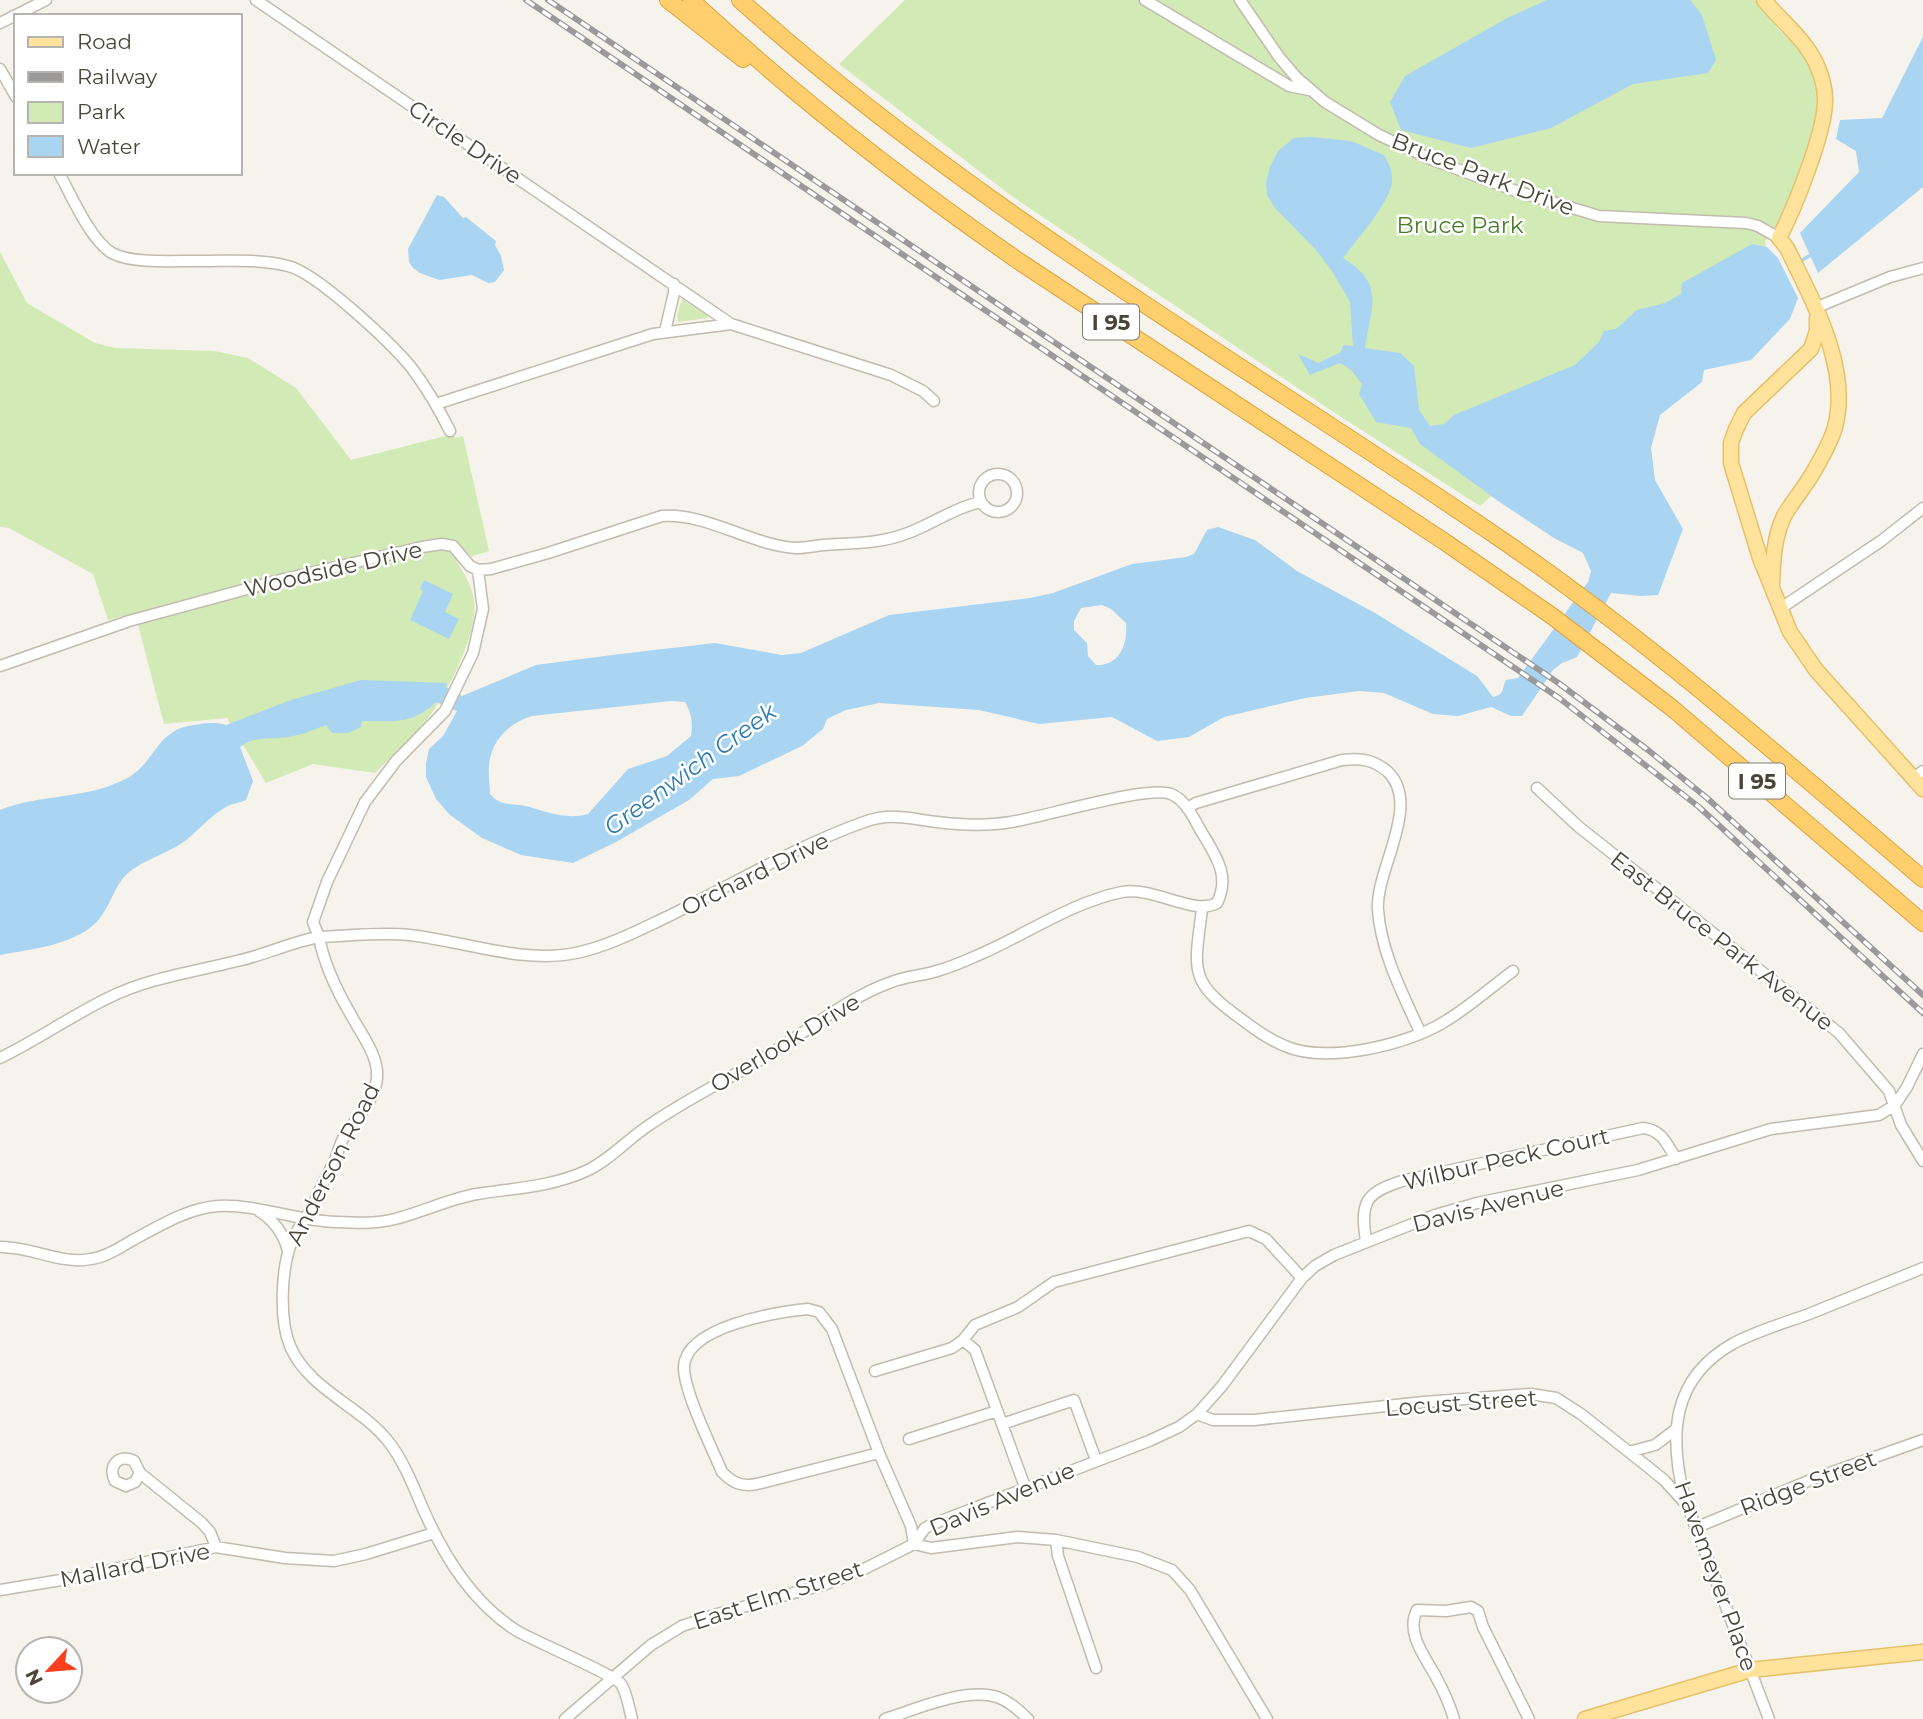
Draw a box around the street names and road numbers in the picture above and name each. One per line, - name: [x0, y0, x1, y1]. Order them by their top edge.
- street label: Circle Drive: [403, 94, 527, 190]
- street label: Bruce Park Drive: [1388, 126, 1578, 222]
- road number: I 95: [1083, 304, 1139, 340]
- street label: Woodside Drive: [241, 535, 425, 603]
- road number: I 95: [1729, 764, 1785, 798]
- street label: Orchard Drive: [677, 826, 833, 922]
- street label: East Bruce Park Avenue: [1605, 845, 1839, 1037]
- street label: Overlook Drive: [705, 987, 865, 1099]
- street label: Anderson Road: [280, 1078, 386, 1250]
- street label: Wilbur Peck Court: [1400, 1122, 1612, 1196]
- street label: Davis Avenue: [1409, 1174, 1567, 1238]
- street label: Locust Street: [1384, 1384, 1538, 1422]
- street label: Ridge Street: [1736, 1444, 1880, 1522]
- street label: Davis Avenue: [925, 1456, 1079, 1542]
- street label: Havemeyer Place: [1669, 1477, 1763, 1675]
- street label: Mallard Drive: [58, 1537, 212, 1593]
- street label: East Elm Street: [690, 1554, 866, 1636]

